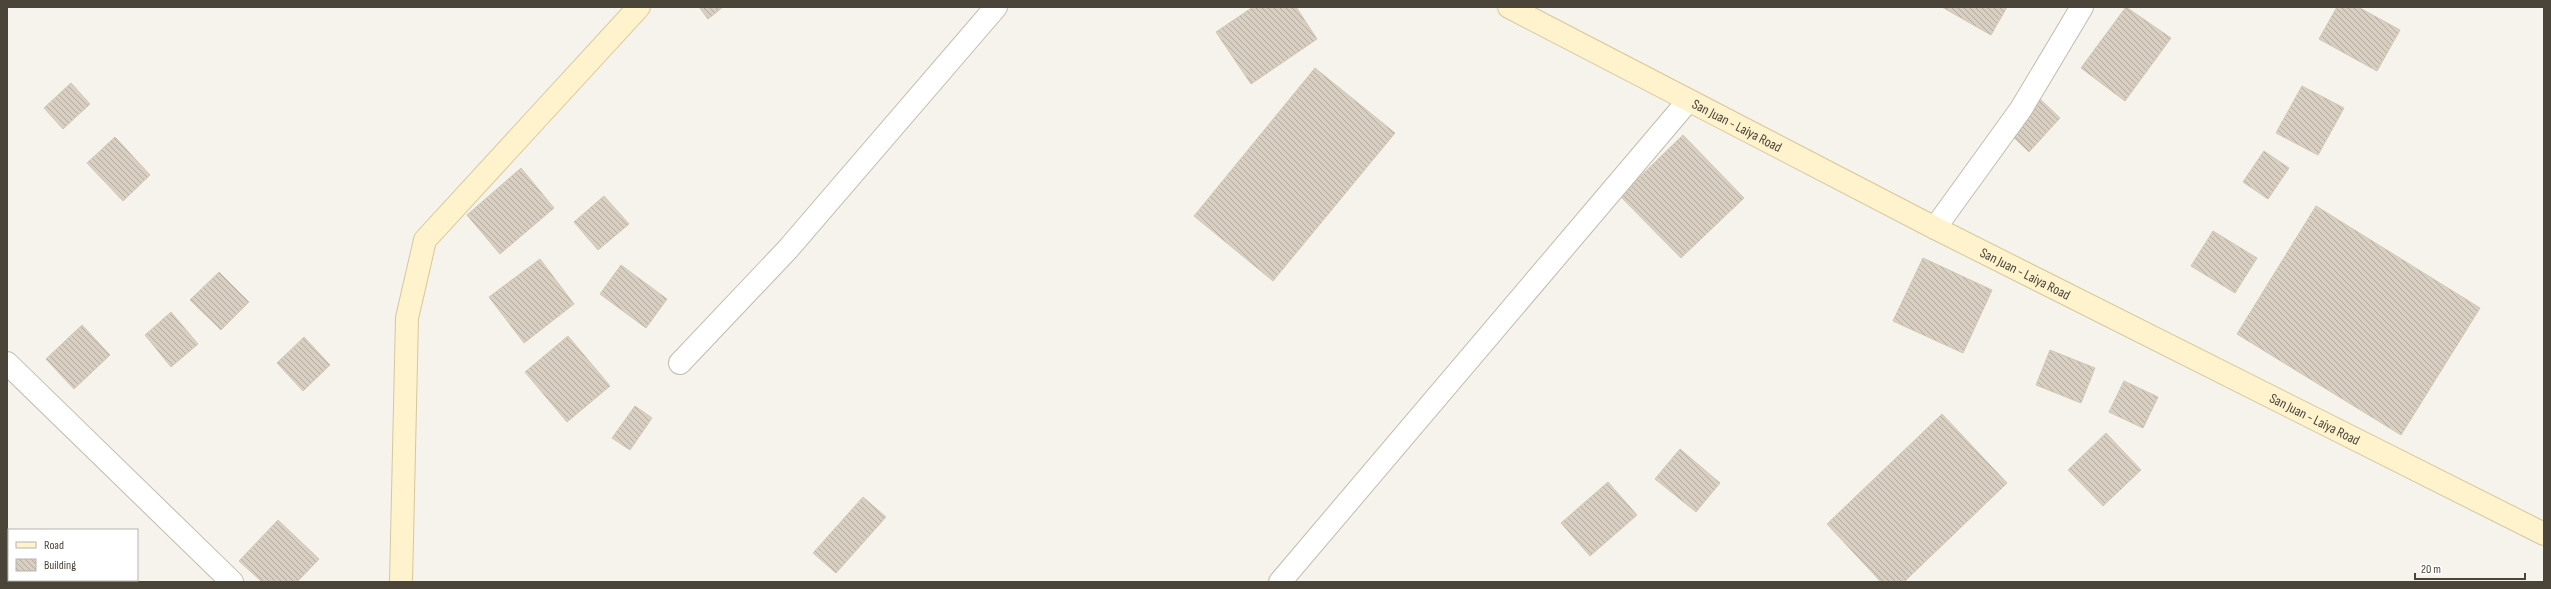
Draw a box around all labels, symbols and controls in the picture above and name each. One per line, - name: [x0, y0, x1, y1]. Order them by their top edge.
- street label: San Juan - Laiya Road: [1689, 96, 1785, 156]
- street label: San Juan - Laiya Road: [1977, 244, 2073, 304]
- street label: San Juan - Laiya Road: [2267, 390, 2363, 449]
- legend: [8, 529, 138, 581]
- text: Road: [44, 538, 64, 553]
- scale bar: [2415, 555, 2525, 581]
- text: Building: [44, 558, 76, 573]
- text: 20 m: [2421, 562, 2441, 577]

